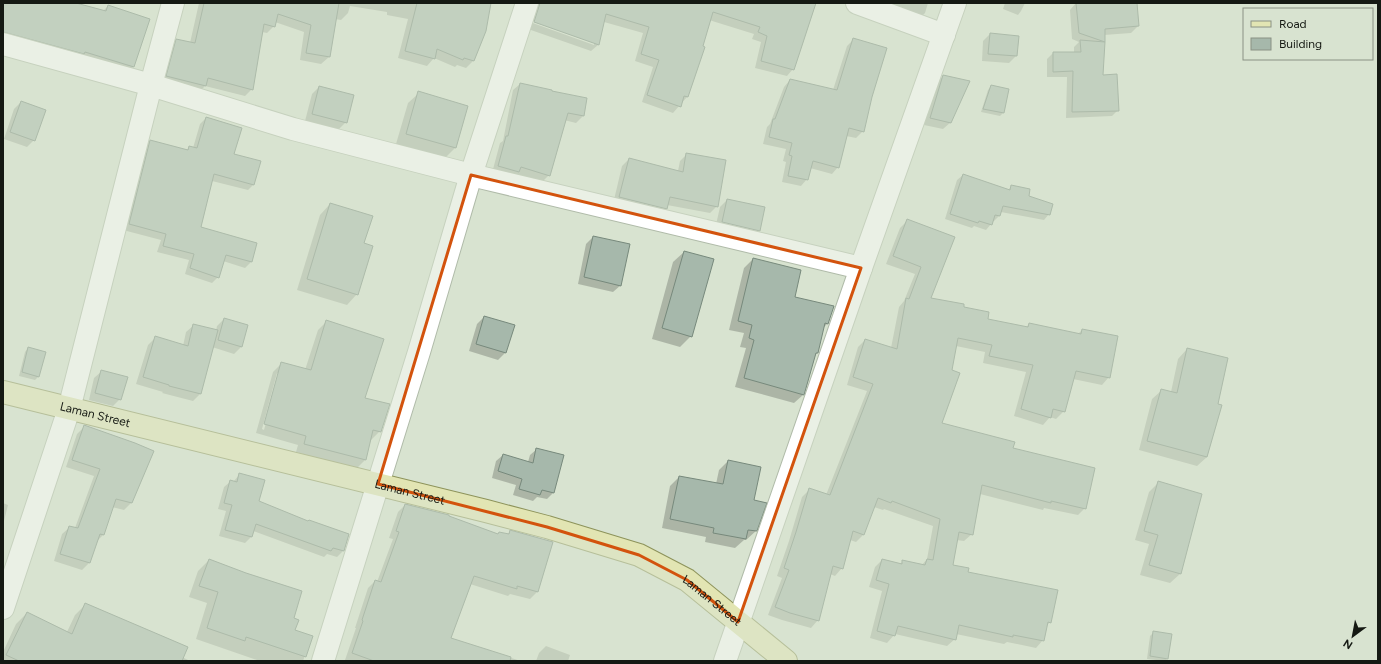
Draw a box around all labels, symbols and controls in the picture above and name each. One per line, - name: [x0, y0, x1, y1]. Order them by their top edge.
- legend: [1243, 8, 1373, 60]
- text: Road: [1279, 17, 1307, 31]
- text: Building: [1279, 37, 1322, 51]
- street label: Laman Street: [59, 399, 132, 430]
- street label: Laman Street: [373, 477, 447, 508]
- street label: Laman Street: [680, 572, 745, 629]
- north arrow: [1333, 616, 1373, 656]
- text: N: [1341, 636, 1355, 652]

